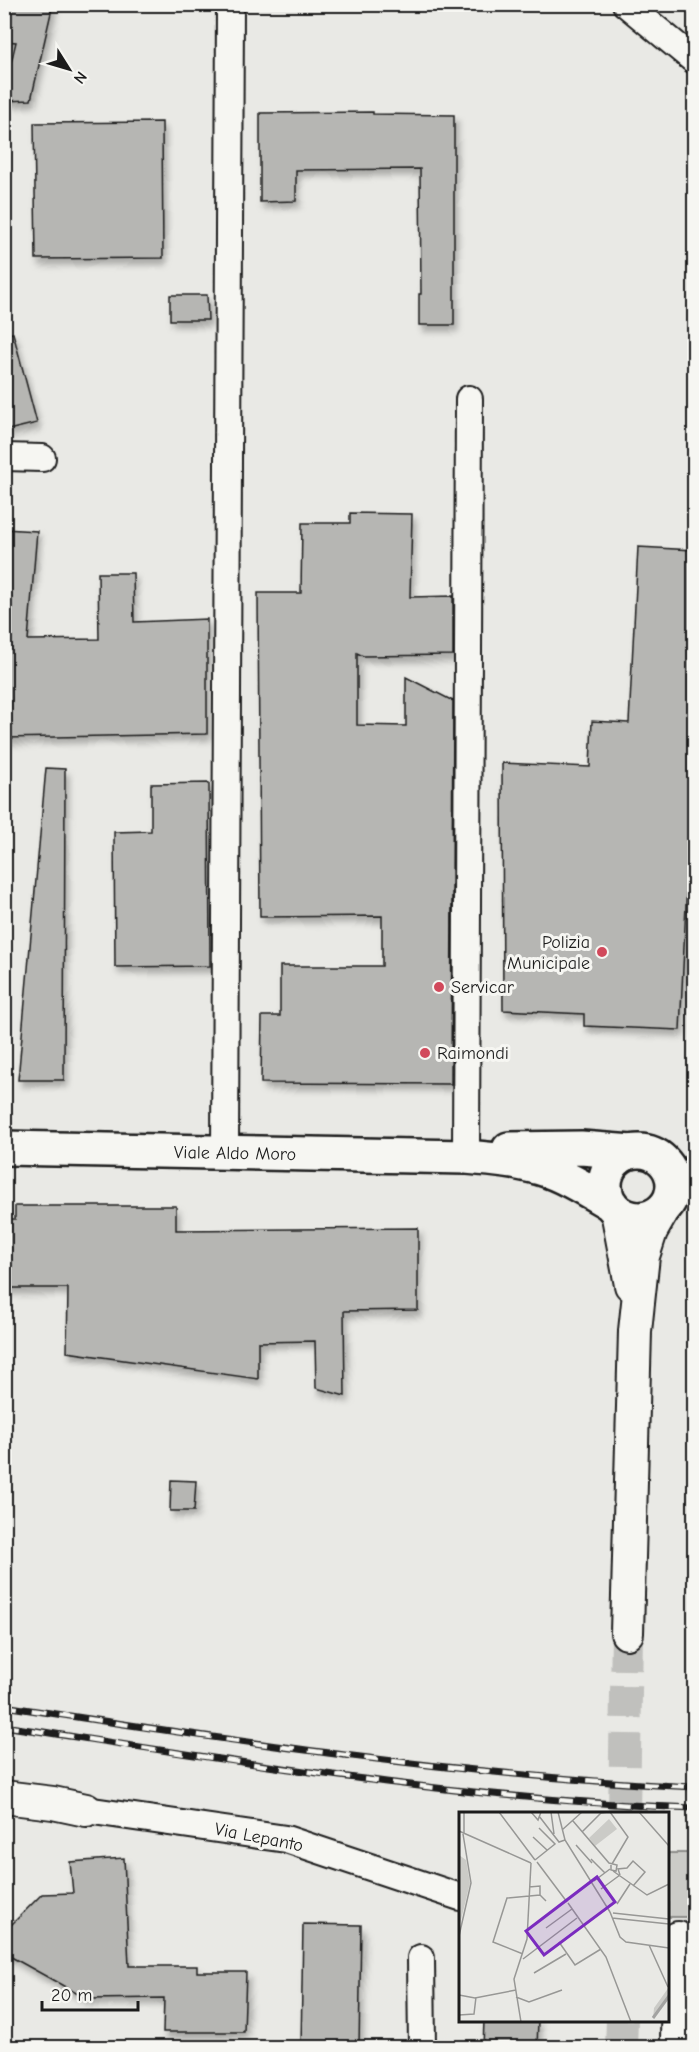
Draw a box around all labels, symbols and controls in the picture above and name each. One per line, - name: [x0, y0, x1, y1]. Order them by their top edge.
- north arrow: [39, 39, 99, 99]
- text: N: [70, 68, 91, 87]
- place label: Polizia Municipale: [507, 932, 590, 974]
- marker: Polizia Municipale: [595, 945, 609, 959]
- place label: Servicar: [451, 977, 515, 998]
- marker: Servicar: [432, 980, 446, 994]
- place label: Raimondi: [437, 1043, 509, 1064]
- marker: Raimondi: [418, 1046, 432, 1060]
- street label: Viale Aldo Moro: [174, 1142, 296, 1165]
- inset map: [459, 1812, 669, 2022]
- street label: Via Lepanto: [213, 1819, 305, 1856]
- scale bar: [42, 1974, 138, 2012]
- text: 20 m: [51, 1985, 92, 2006]

